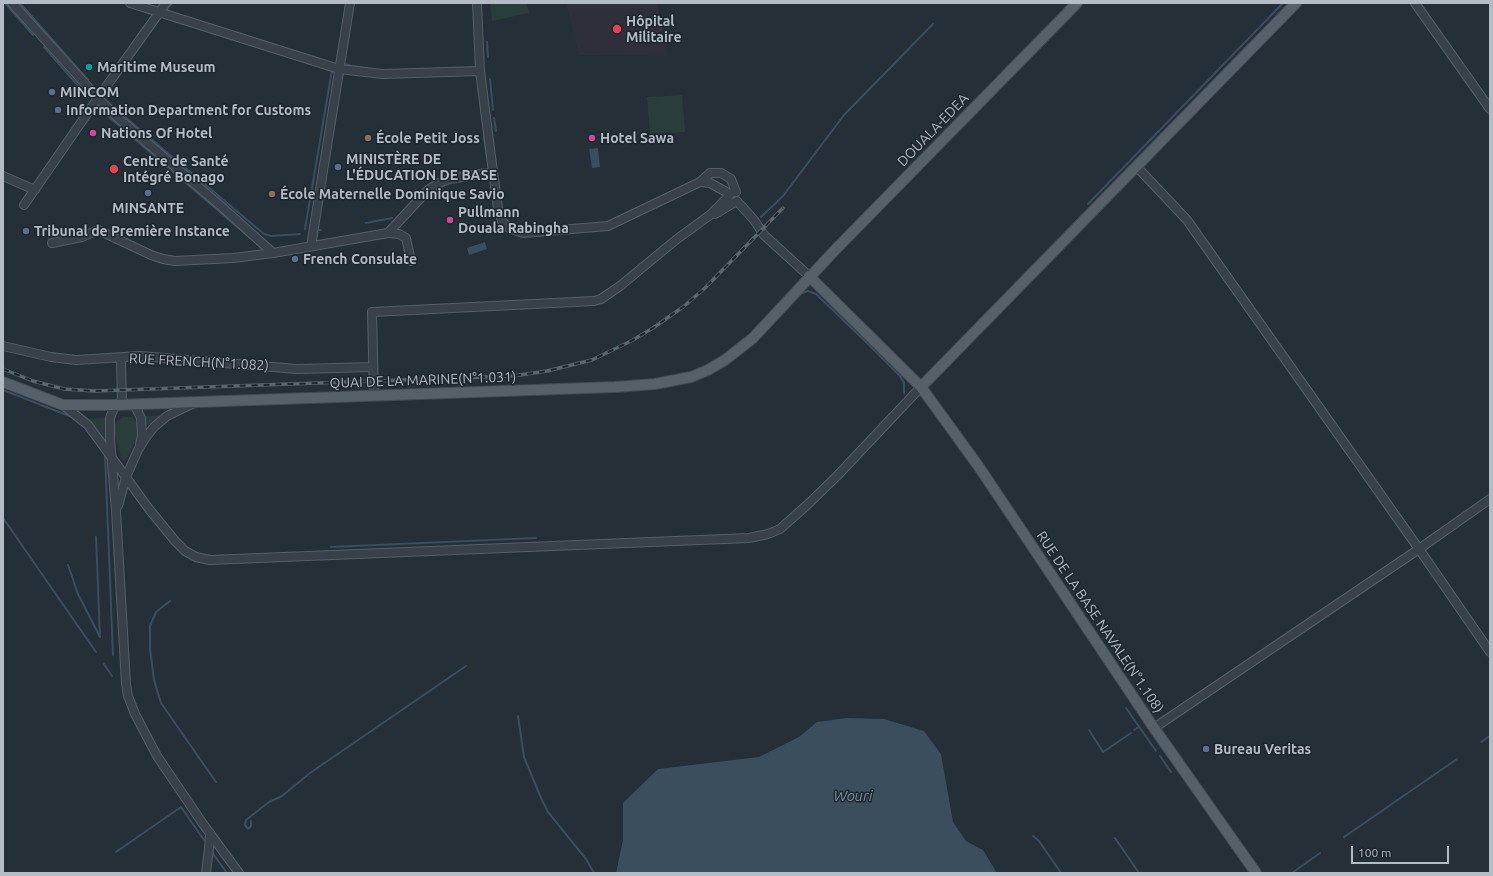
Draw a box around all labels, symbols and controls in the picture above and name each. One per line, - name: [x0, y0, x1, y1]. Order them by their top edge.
- place label: Hôpital Militaire: [626, 13, 682, 46]
- marker: Hôpital Militaire: [611, 23, 623, 35]
- place label: Maritime Museum: [97, 59, 216, 75]
- marker: Maritime Museum: [84, 62, 94, 72]
- place label: MINCOM: [60, 84, 119, 100]
- marker: MINCOM: [47, 87, 57, 97]
- street label: DOUALA-EDEA: [894, 90, 972, 170]
- place label: Information Department for Customs: [66, 102, 311, 118]
- marker: Information Department for Customs: [53, 105, 63, 115]
- place label: Nations Of Hotel: [101, 125, 212, 141]
- marker: Nations Of Hotel: [88, 128, 98, 138]
- place label: École Petit Joss: [376, 130, 480, 146]
- place label: Hotel Sawa: [600, 130, 674, 146]
- marker: École Petit Joss: [363, 133, 373, 143]
- marker: Hotel Sawa: [587, 133, 597, 143]
- place label: MINISTÈRE DE L'ÉDUCATION DE BASE: [346, 151, 497, 184]
- place label: Centre de Santé Intégré Bonago: [123, 153, 229, 186]
- marker: MINISTÈRE DE L'ÉDUCATION DE BASE: [333, 162, 343, 172]
- marker: Centre de Santé Intégré Bonago: [108, 163, 120, 175]
- place label: École Maternelle Dominique Savio: [280, 186, 505, 202]
- marker: MINSANTE: [143, 188, 153, 198]
- marker: École Maternelle Dominique Savio: [267, 189, 277, 199]
- place label: MINSANTE: [112, 200, 184, 216]
- place label: Pullmann Douala Rabingha: [458, 204, 569, 236]
- marker: Pullmann Douala Rabingha: [445, 215, 455, 225]
- place label: Tribunal de Première Instance: [34, 223, 230, 239]
- marker: Tribunal de Première Instance: [21, 226, 31, 236]
- place label: French Consulate: [303, 251, 417, 267]
- marker: French Consulate: [290, 254, 300, 264]
- street label: RUE FRENCH(N°1.082): [129, 350, 269, 374]
- street label: QUAI DE LA MARINE(N°1.031): [329, 368, 517, 392]
- street label: RUE DE LA BASE NAVALE(N°1.108): [1033, 528, 1167, 716]
- place label: Bureau Veritas: [1214, 741, 1311, 757]
- marker: Bureau Veritas: [1201, 744, 1211, 754]
- water label: Wouri: [834, 787, 872, 805]
- scale bar: [1353, 838, 1451, 864]
- text: 100 m: [1358, 846, 1391, 859]

